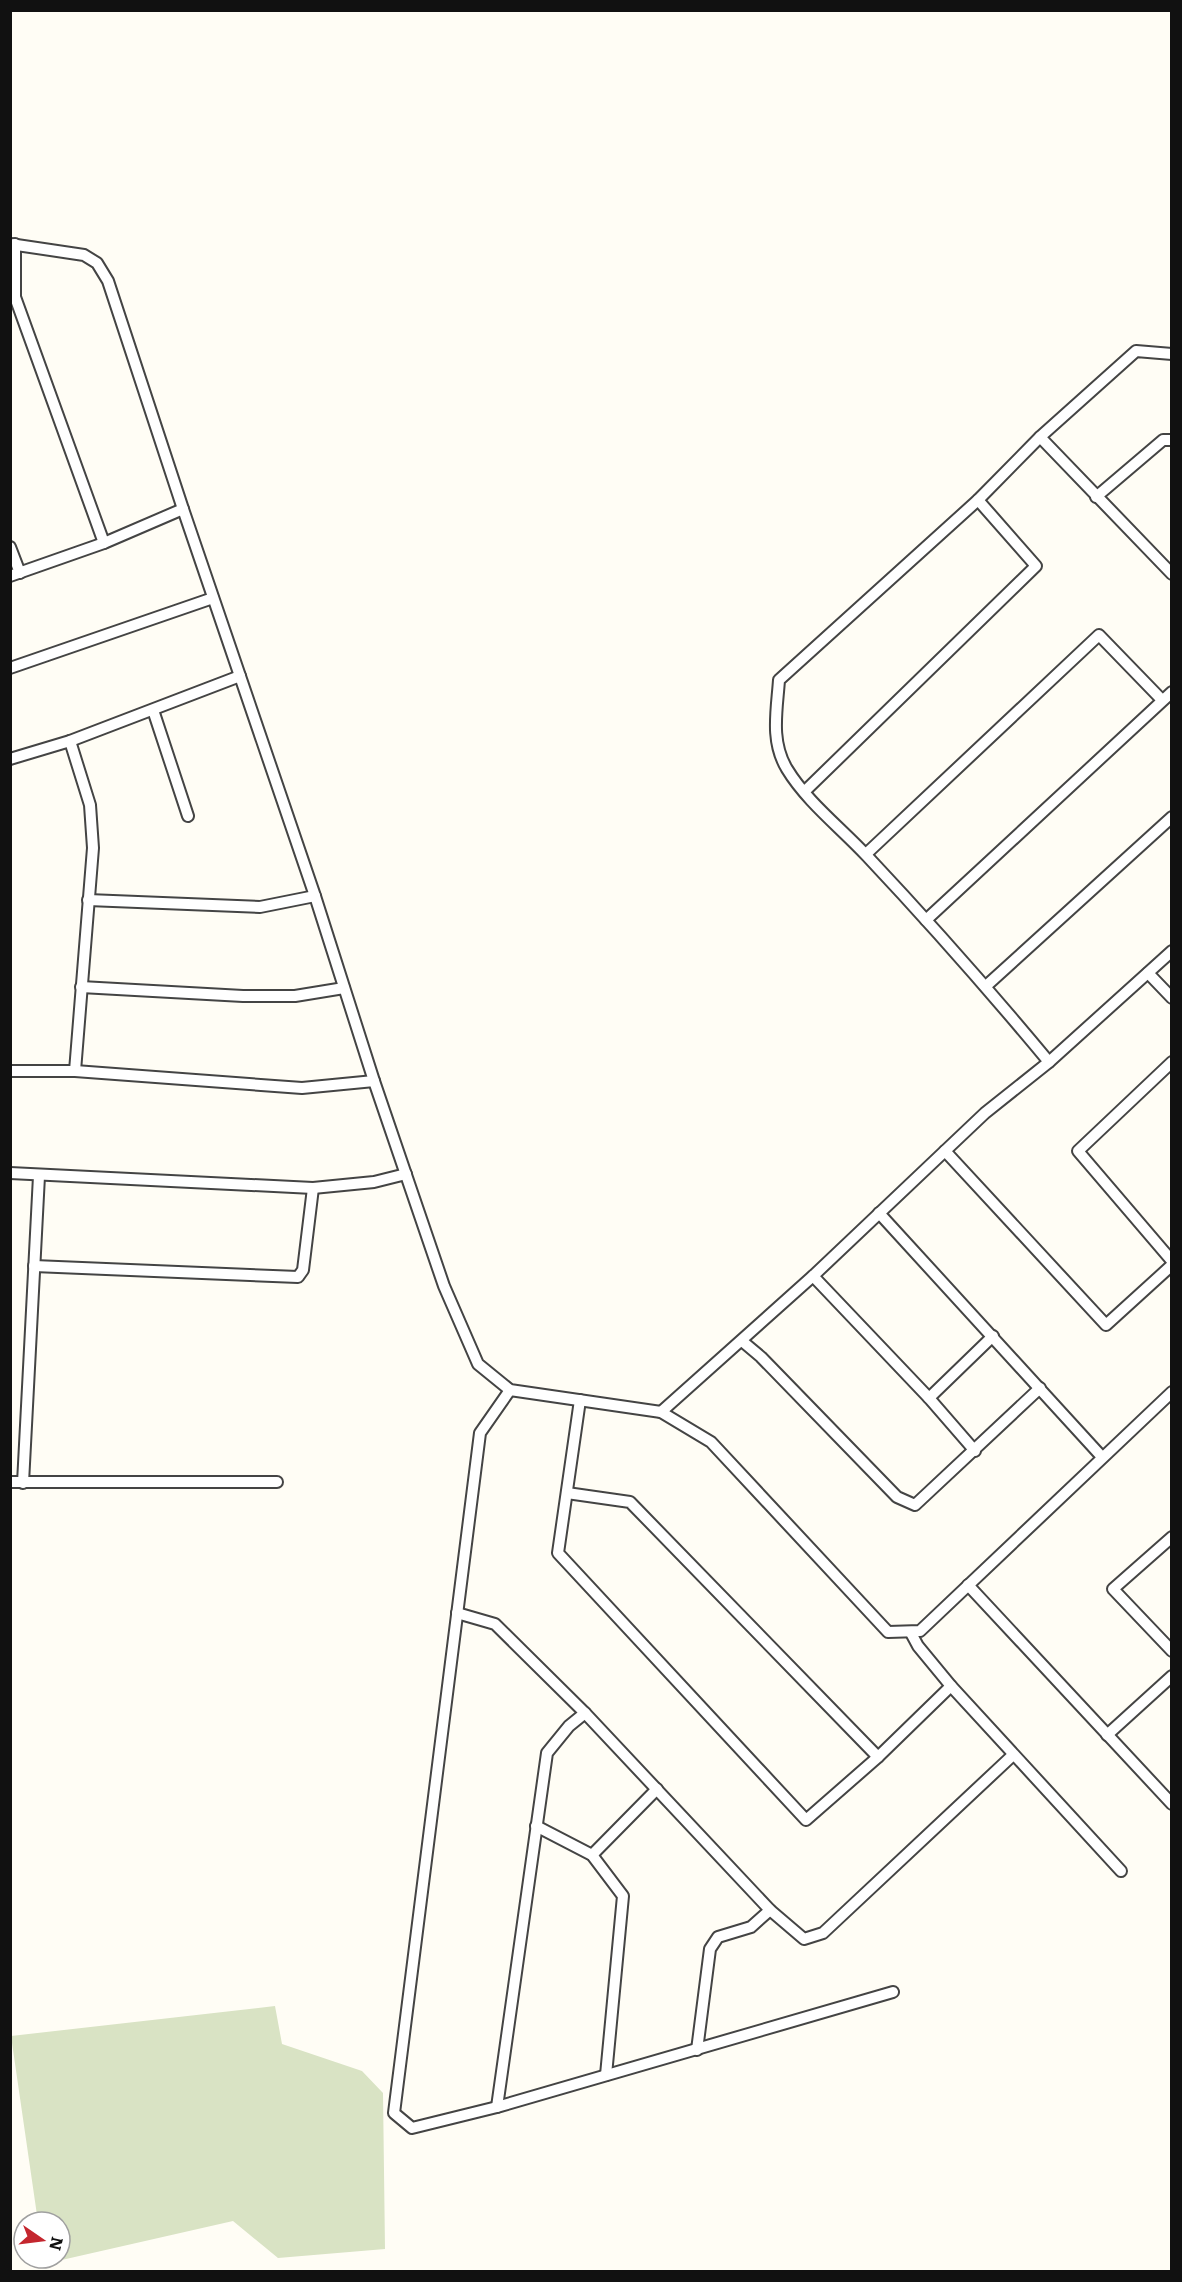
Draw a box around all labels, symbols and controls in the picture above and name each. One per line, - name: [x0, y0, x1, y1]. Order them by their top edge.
- north arrow: [12, 2210, 72, 2270]
- text: N: [44, 2234, 71, 2253]

